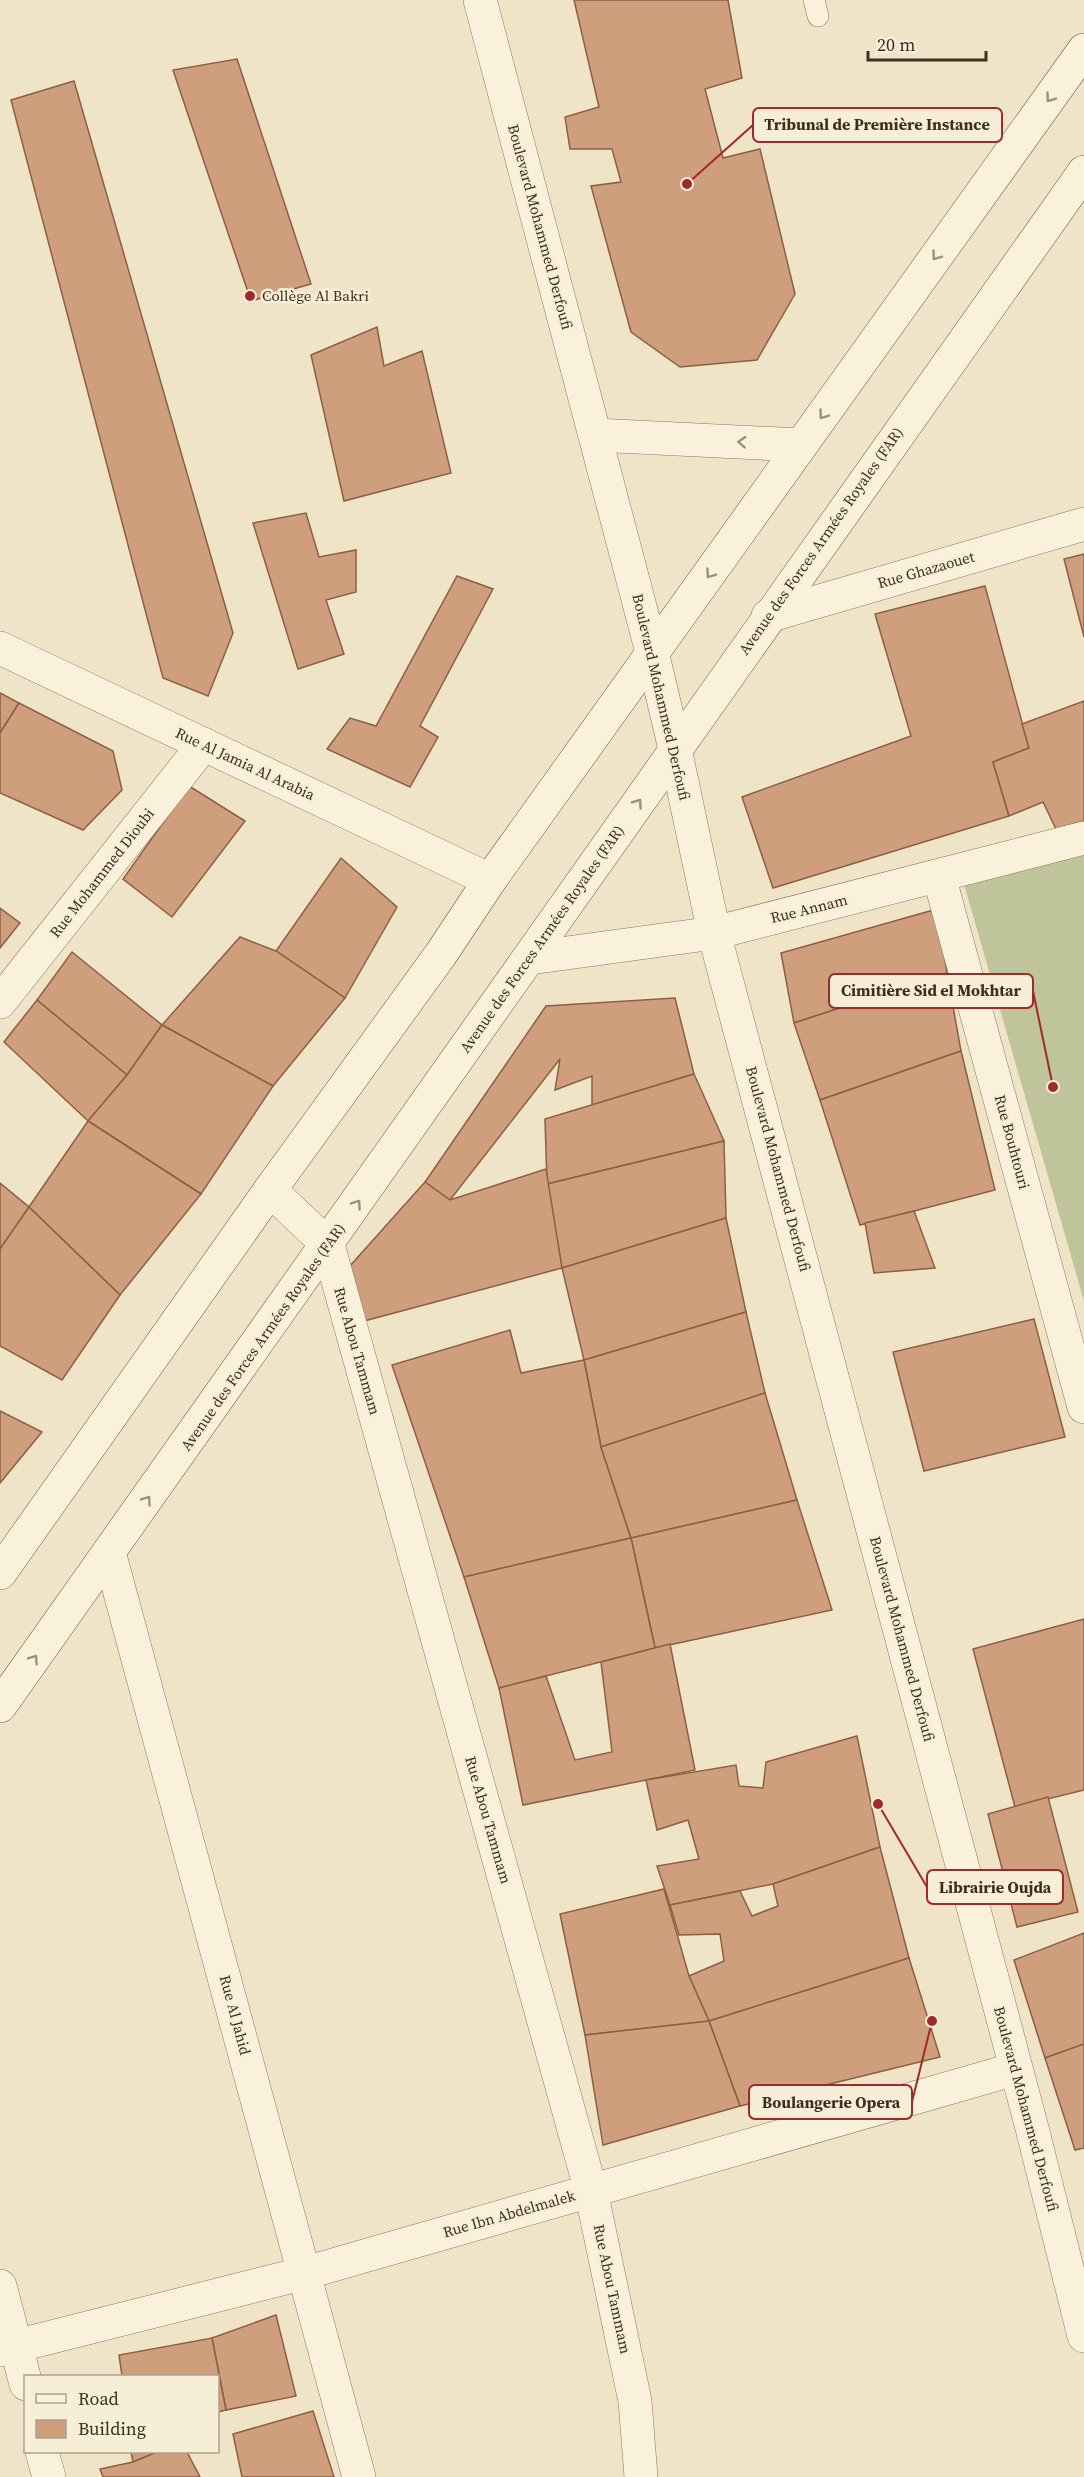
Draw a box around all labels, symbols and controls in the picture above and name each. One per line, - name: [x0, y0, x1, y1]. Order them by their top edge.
- scale bar: [868, 24, 986, 62]
- text: 20 m: [877, 32, 915, 57]
- one-way arrow: [1046, 91, 1057, 102]
- callout: Tribunal de Première Instance: [753, 108, 1002, 142]
- text: Tribunal de Première Instance: [764, 113, 990, 135]
- street label: Boulevard Mohammed Derfoufi: [503, 122, 578, 332]
- one-way arrow: [932, 250, 943, 261]
- place label: Collège Al Bakri: [262, 285, 369, 306]
- marker: Collège Al Bakri: [243, 289, 257, 303]
- one-way arrow: [819, 408, 830, 419]
- street label: Avenue des Forces Armées Royales (FAR): [733, 423, 908, 659]
- one-way arrow: [738, 436, 747, 449]
- street label: Rue Ghazaouet: [875, 546, 977, 593]
- one-way arrow: [706, 568, 717, 579]
- street label: Boulevard Mohammed Derfoufi: [627, 591, 696, 802]
- street label: Rue Al Jamia Al Arabia: [172, 722, 319, 805]
- one-way arrow: [631, 799, 642, 810]
- street label: Rue Mohammed Dioubi: [44, 804, 159, 942]
- street label: Avenue des Forces Armées Royales (FAR): [454, 821, 629, 1057]
- street label: Rue Annam: [768, 889, 850, 928]
- callout: Cimitière Sid el Mokhtar: [829, 974, 1033, 1008]
- text: Cimitière Sid el Mokhtar: [841, 979, 1021, 1001]
- street label: Boulevard Mohammed Derfoufi: [741, 1064, 816, 1274]
- street label: Rue Bouhtouri: [990, 1092, 1035, 1191]
- one-way arrow: [350, 1199, 361, 1210]
- street label: Avenue des Forces Armées Royales (FAR): [175, 1219, 350, 1455]
- street label: Rue Abou Tammam: [329, 1284, 386, 1418]
- one-way arrow: [140, 1495, 151, 1506]
- street label: Boulevard Mohammed Derfoufi: [865, 1534, 940, 1744]
- one-way arrow: [27, 1654, 38, 1665]
- street label: Rue Abou Tammam: [460, 1753, 517, 1887]
- callout: Librairie Oujda: [927, 1870, 1063, 1904]
- text: Librairie Oujda: [939, 1876, 1052, 1898]
- street label: Rue Al Jahid: [215, 1972, 256, 2058]
- street label: Boulevard Mohammed Derfoufi: [989, 2004, 1064, 2214]
- callout: Boulangerie Opera: [749, 2085, 912, 2119]
- text: Boulangerie Opera: [762, 2091, 901, 2113]
- street label: Rue Ibn Abdelmalek: [440, 2184, 578, 2242]
- street label: Rue Abou Tammam: [588, 2222, 637, 2356]
- legend: [24, 2375, 219, 2453]
- text: Road: [78, 2386, 119, 2411]
- text: Building: [78, 2416, 146, 2441]

